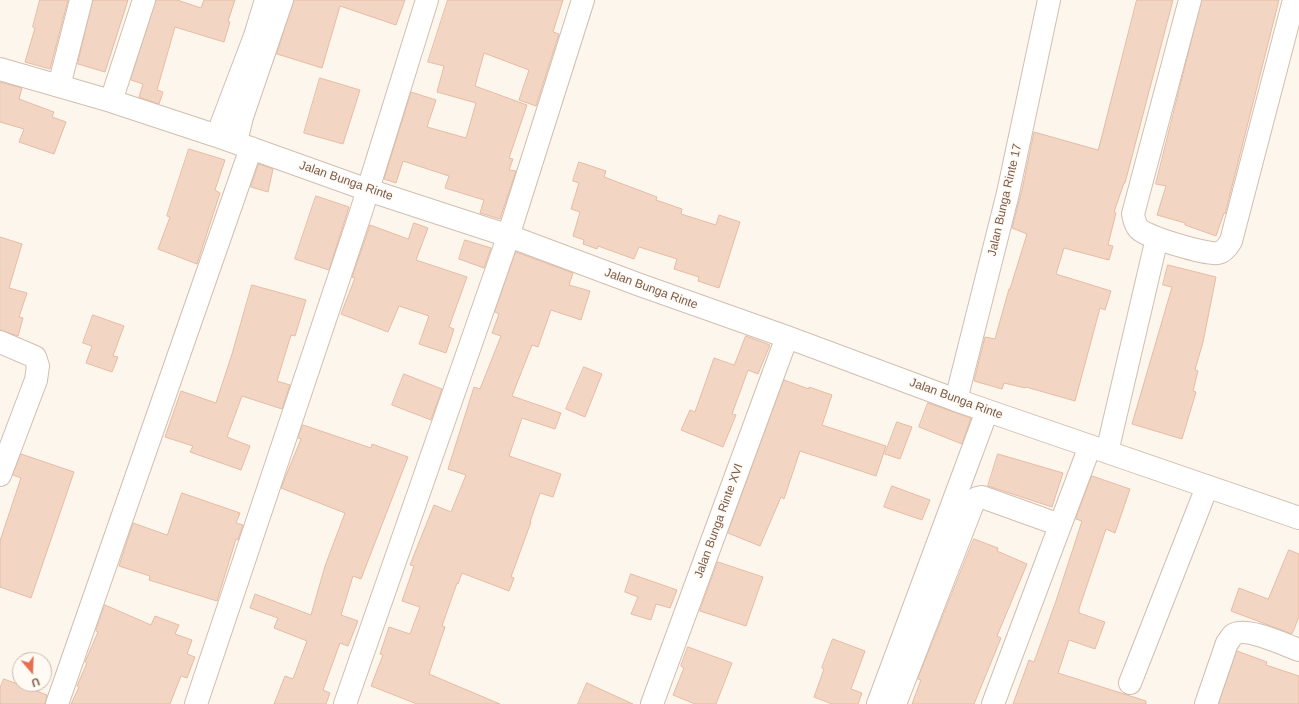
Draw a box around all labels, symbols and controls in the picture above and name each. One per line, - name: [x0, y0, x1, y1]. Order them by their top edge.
- street label: Jalan Bunga Rinte 17: [985, 142, 1025, 258]
- street label: Jalan Bunga Rinte: [297, 158, 395, 204]
- street label: Jalan Bunga Rinte: [602, 265, 700, 313]
- street label: Jalan Bunga Rinte: [907, 375, 1005, 423]
- street label: Jalan Bunga Rinte XVI: [692, 462, 746, 580]
- north arrow: [12, 652, 52, 692]
- text: U: [30, 675, 41, 689]

